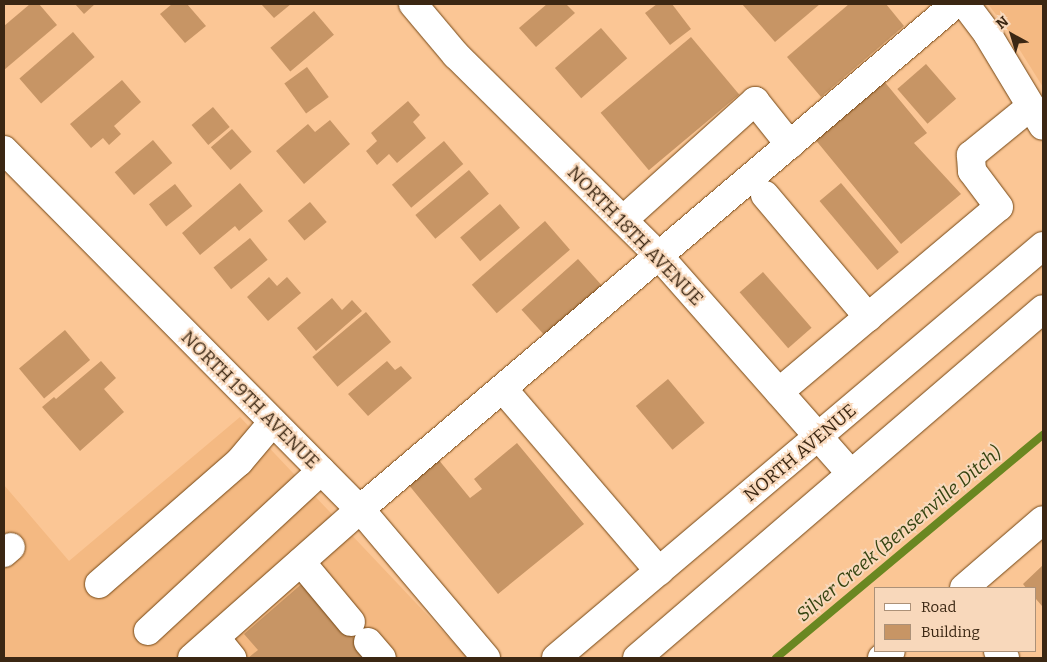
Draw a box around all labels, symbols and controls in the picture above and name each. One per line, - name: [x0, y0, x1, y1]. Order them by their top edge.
- north arrow: [987, 10, 1037, 60]
- text: N: [993, 13, 1012, 33]
- street label: NORTH 18TH AVENUE: [563, 162, 707, 310]
- street label: NORTH 19TH AVENUE: [177, 327, 323, 473]
- street label: NORTH AVENUE: [739, 400, 861, 506]
- water label: Silver Creek (Bensenville Ditch): [792, 442, 1006, 626]
- legend: [874, 587, 1037, 652]
- text: Road: [921, 598, 956, 616]
- text: Building: [921, 623, 980, 641]

